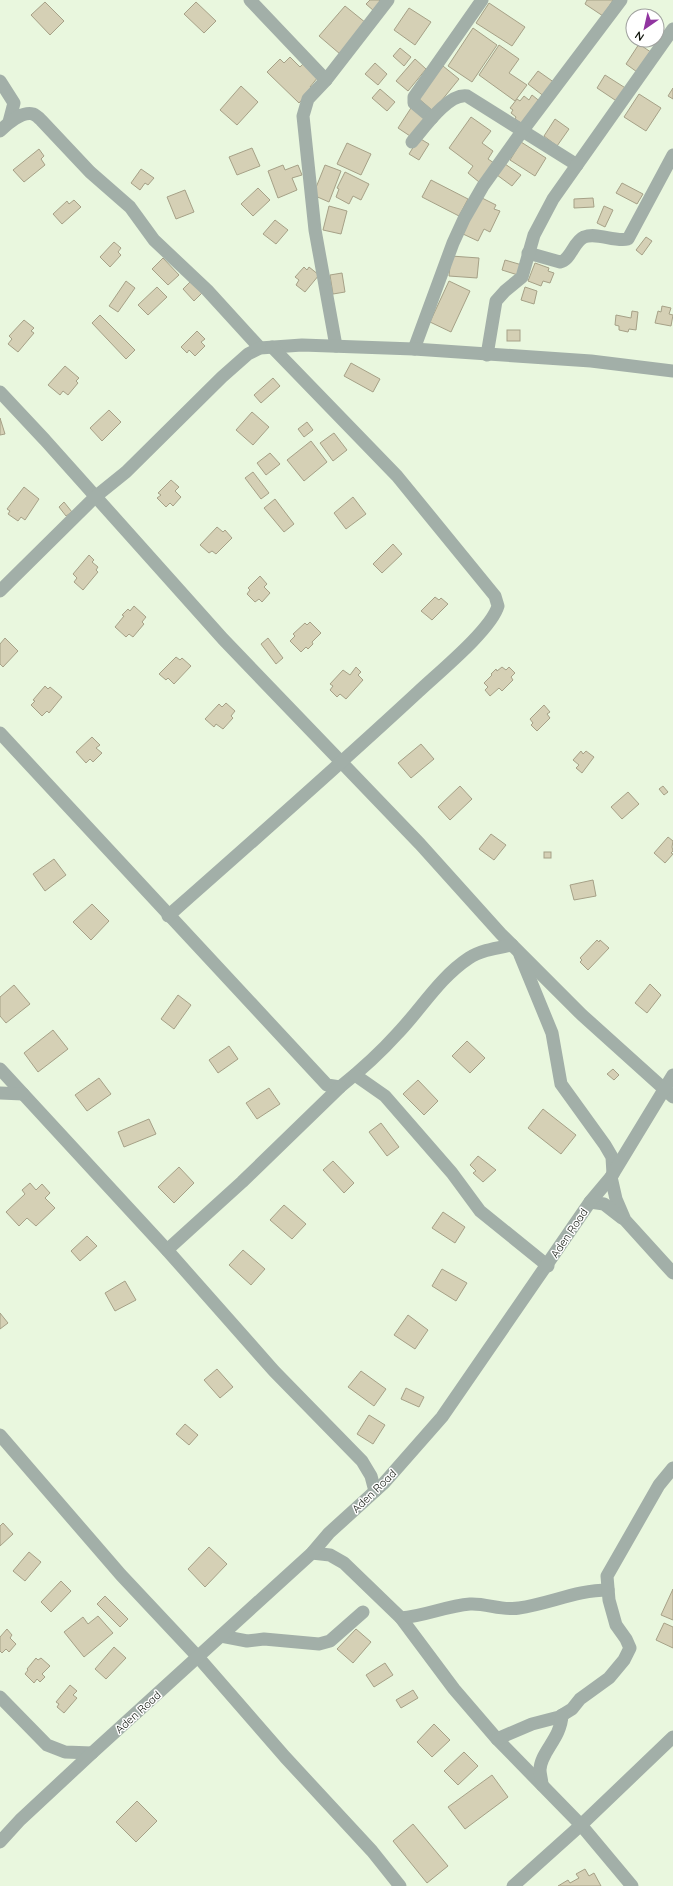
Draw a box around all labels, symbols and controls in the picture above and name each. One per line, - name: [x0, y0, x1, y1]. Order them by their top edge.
- north arrow: [625, 8, 665, 48]
- text: N: [632, 28, 647, 44]
- street label: Aden Road: [547, 1206, 591, 1260]
- street label: Aden Road: [349, 1466, 399, 1516]
- street label: Aden Road: [112, 1688, 164, 1736]

